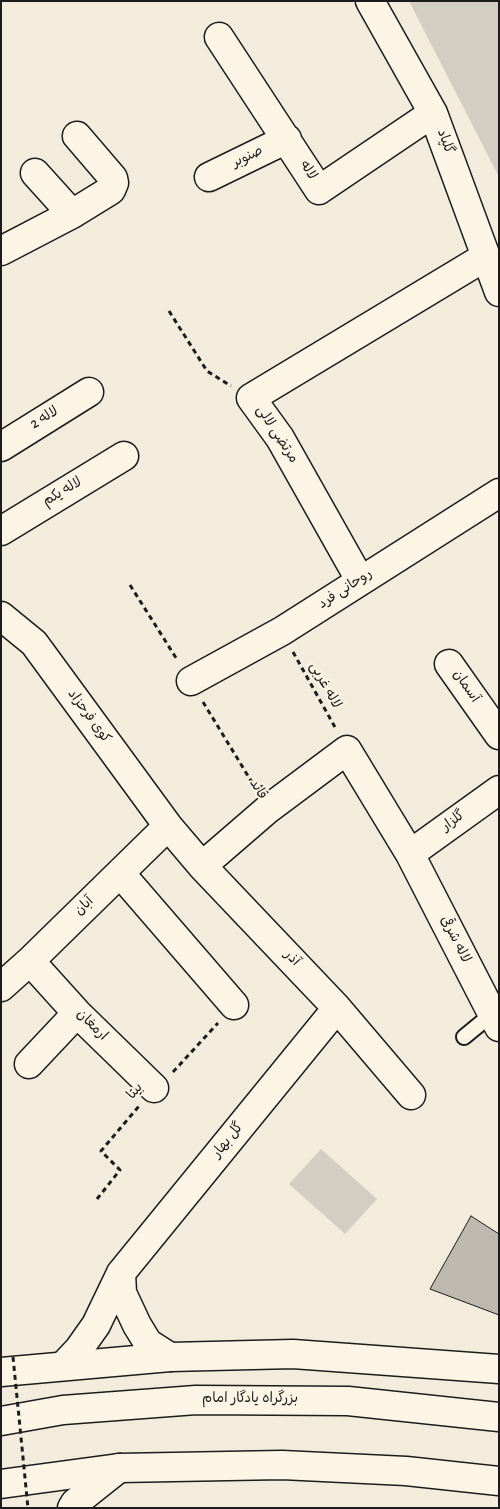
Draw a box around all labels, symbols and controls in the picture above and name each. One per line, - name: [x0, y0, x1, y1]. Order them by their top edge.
- street label: گلپاد: [432, 127, 456, 157]
- street label: صنوبر: [230, 143, 266, 173]
- street label: لاله: [295, 158, 319, 184]
- street label: مرتضی لالی: [251, 403, 301, 467]
- street label: لاله 2: [28, 404, 62, 434]
- street label: لاله یکم: [40, 475, 86, 511]
- street label: روحانی فرد: [316, 566, 376, 614]
- street label: لاله غربی: [304, 660, 344, 712]
- street label: آسمان: [448, 667, 482, 707]
- street label: کوی فرحزاد: [63, 687, 113, 747]
- street label: قائد: [244, 777, 270, 803]
- street label: گلزار: [439, 808, 469, 836]
- street label: آبان: [72, 894, 98, 920]
- street label: لاله شرقی: [435, 914, 473, 966]
- street label: آذر: [280, 948, 302, 970]
- street label: ارمغان: [72, 1007, 110, 1045]
- street label: بیتا: [124, 1080, 148, 1104]
- street label: گل بهار: [210, 1120, 248, 1162]
- street label: بزرگراه یادگار امام: [202, 1392, 298, 1408]

